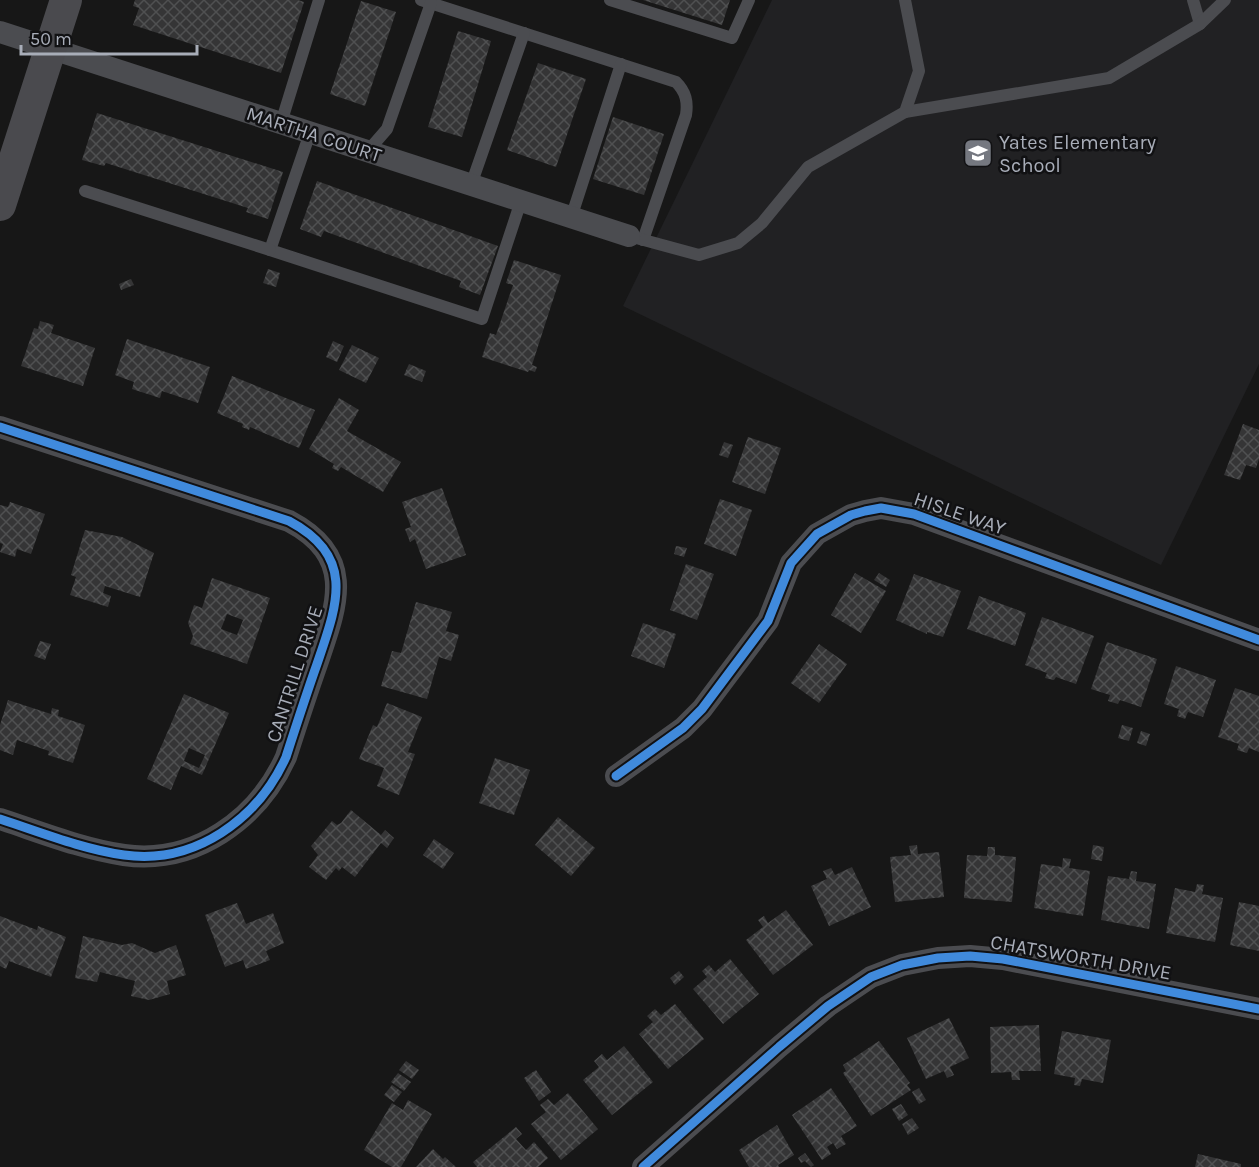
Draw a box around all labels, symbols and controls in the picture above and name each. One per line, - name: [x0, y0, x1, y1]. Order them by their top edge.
- scale bar: [21, 18, 196, 56]
- text: 50 m: [30, 28, 72, 50]
- street label: MARTHA COURT: [243, 102, 384, 167]
- place label: Yates Elementary School: [999, 131, 1156, 177]
- school or university icon: Yates Elementary School: [962, 137, 994, 169]
- street label: HISLE WAY: [911, 487, 1009, 540]
- street label: CANTRILL DRIVE: [262, 603, 327, 745]
- street label: CHATSWORTH DRIVE: [989, 930, 1173, 985]

